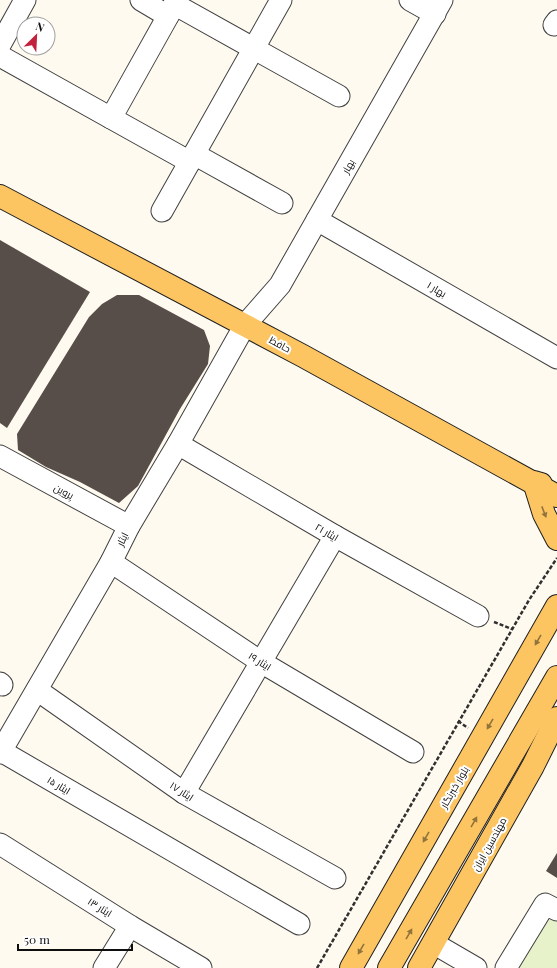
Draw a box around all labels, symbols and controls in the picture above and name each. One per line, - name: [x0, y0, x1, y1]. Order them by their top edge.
- north arrow: [16, 16, 56, 56]
- text: N: [34, 18, 47, 35]
- street label: بهار: [338, 156, 358, 177]
- street label: بهار ۱: [425, 278, 449, 300]
- street label: حافظ: [267, 333, 293, 355]
- street label: پروین: [52, 480, 77, 502]
- one-way arrow: [542, 506, 548, 518]
- street label: ایثار ۲۱: [313, 520, 341, 544]
- street label: ایثار: [112, 530, 131, 549]
- one-way arrow: [534, 634, 541, 646]
- street label: ایثار ۱۹: [246, 649, 274, 673]
- one-way arrow: [487, 718, 494, 729]
- street label: بلوار خبرنگار: [436, 764, 472, 811]
- street label: ایثار ۱۵: [45, 773, 73, 797]
- street label: ایثار ۱۷: [167, 778, 197, 804]
- street label: مهندسین ایران: [468, 814, 510, 874]
- one-way arrow: [470, 816, 477, 828]
- one-way arrow: [423, 831, 430, 842]
- street label: ایثار ۱۳: [85, 894, 115, 920]
- scale bar: [18, 926, 132, 952]
- one-way arrow: [405, 928, 412, 940]
- text: 50 m: [24, 931, 50, 947]
- one-way arrow: [358, 943, 365, 955]

